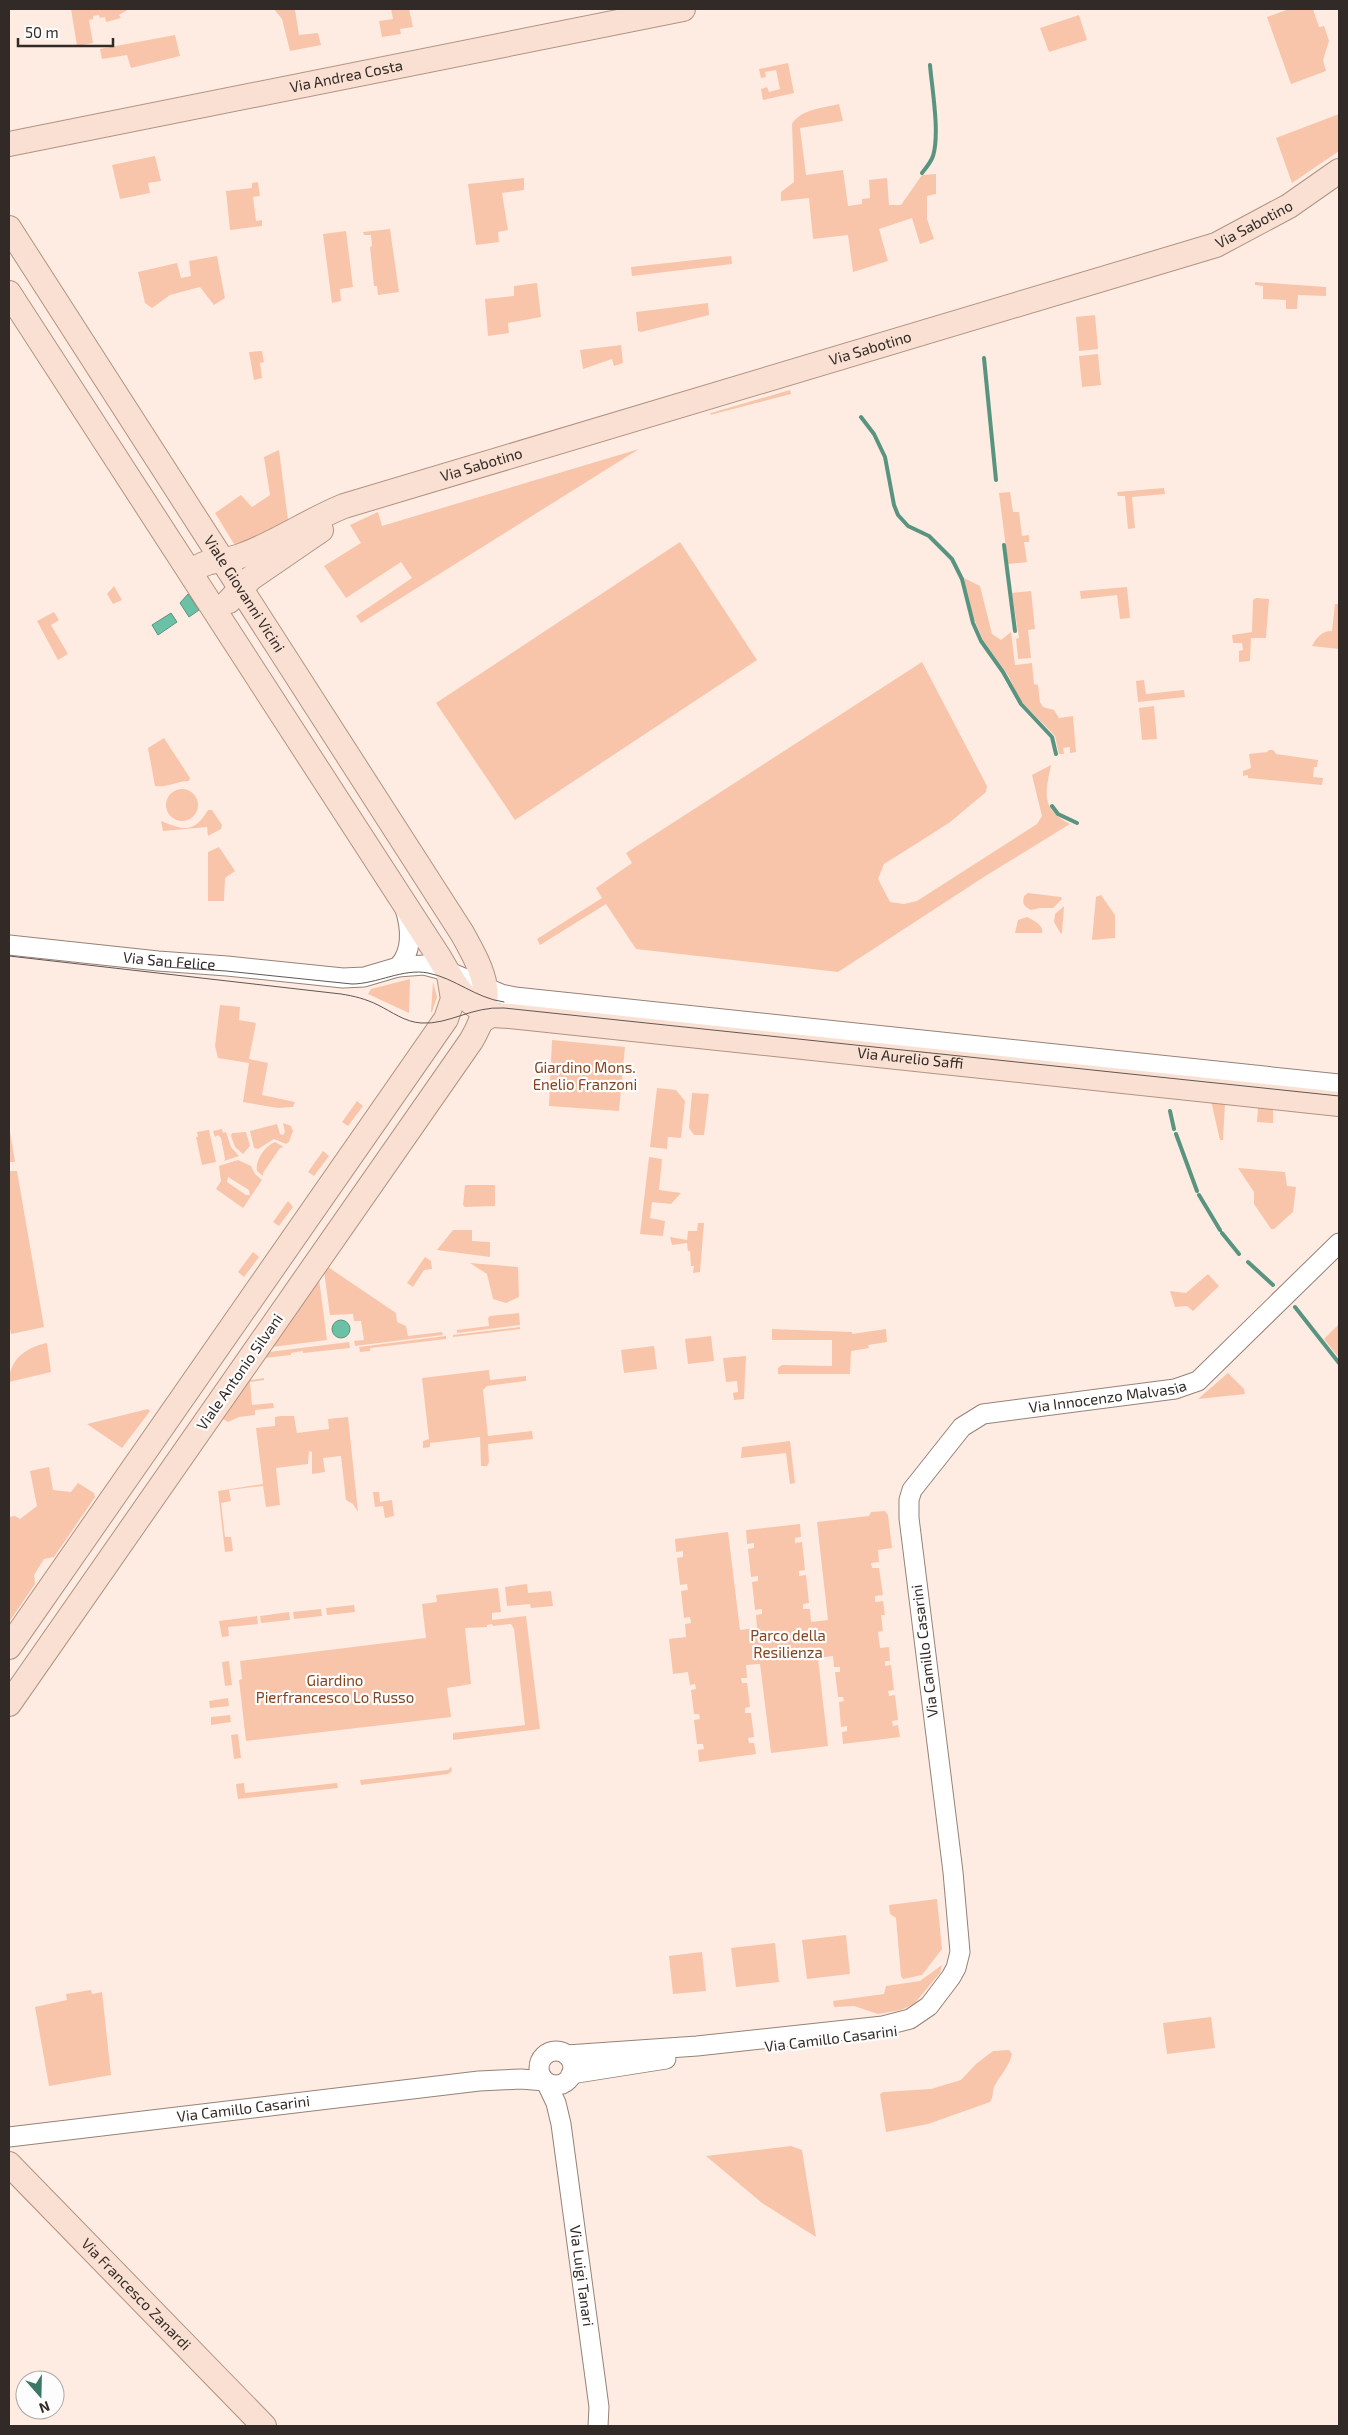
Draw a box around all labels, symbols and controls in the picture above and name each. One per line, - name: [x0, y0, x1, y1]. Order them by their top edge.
- scale bar: [18, 15, 112, 47]
- text: 50 m: [25, 23, 59, 41]
- street label: Via Andrea Costa: [288, 55, 404, 96]
- street label: Via Sabotino: [1212, 196, 1295, 252]
- street label: Via Sabotino: [827, 327, 913, 368]
- street label: Via Sabotino: [438, 443, 524, 485]
- street label: Viale Giovanni Vicini: [201, 532, 289, 655]
- street label: Via San Felice: [122, 947, 216, 973]
- street label: Via Aurelio Saffi: [856, 1043, 964, 1072]
- park label: Giardino Mons. Enelio Franzoni: [533, 1058, 637, 1093]
- street label: Viale Antonio Silvani: [192, 1310, 286, 1433]
- street label: Via Innocenzo Malvasia: [1028, 1376, 1189, 1416]
- street label: Via Camillo Casarini: [907, 1584, 941, 1719]
- park label: Parco della Resilienza: [750, 1626, 826, 1661]
- park label: Giardino Pierfrancesco Lo Russo: [256, 1671, 414, 1706]
- street label: Via Camillo Casarini: [763, 2021, 898, 2055]
- street label: Via Camillo Casarini: [176, 2091, 311, 2125]
- street label: Via Luigi Tanari: [567, 2224, 598, 2327]
- street label: Via Francesco Zanardi: [78, 2234, 195, 2353]
- north arrow: [15, 2370, 65, 2420]
- text: N: [37, 2398, 52, 2417]

